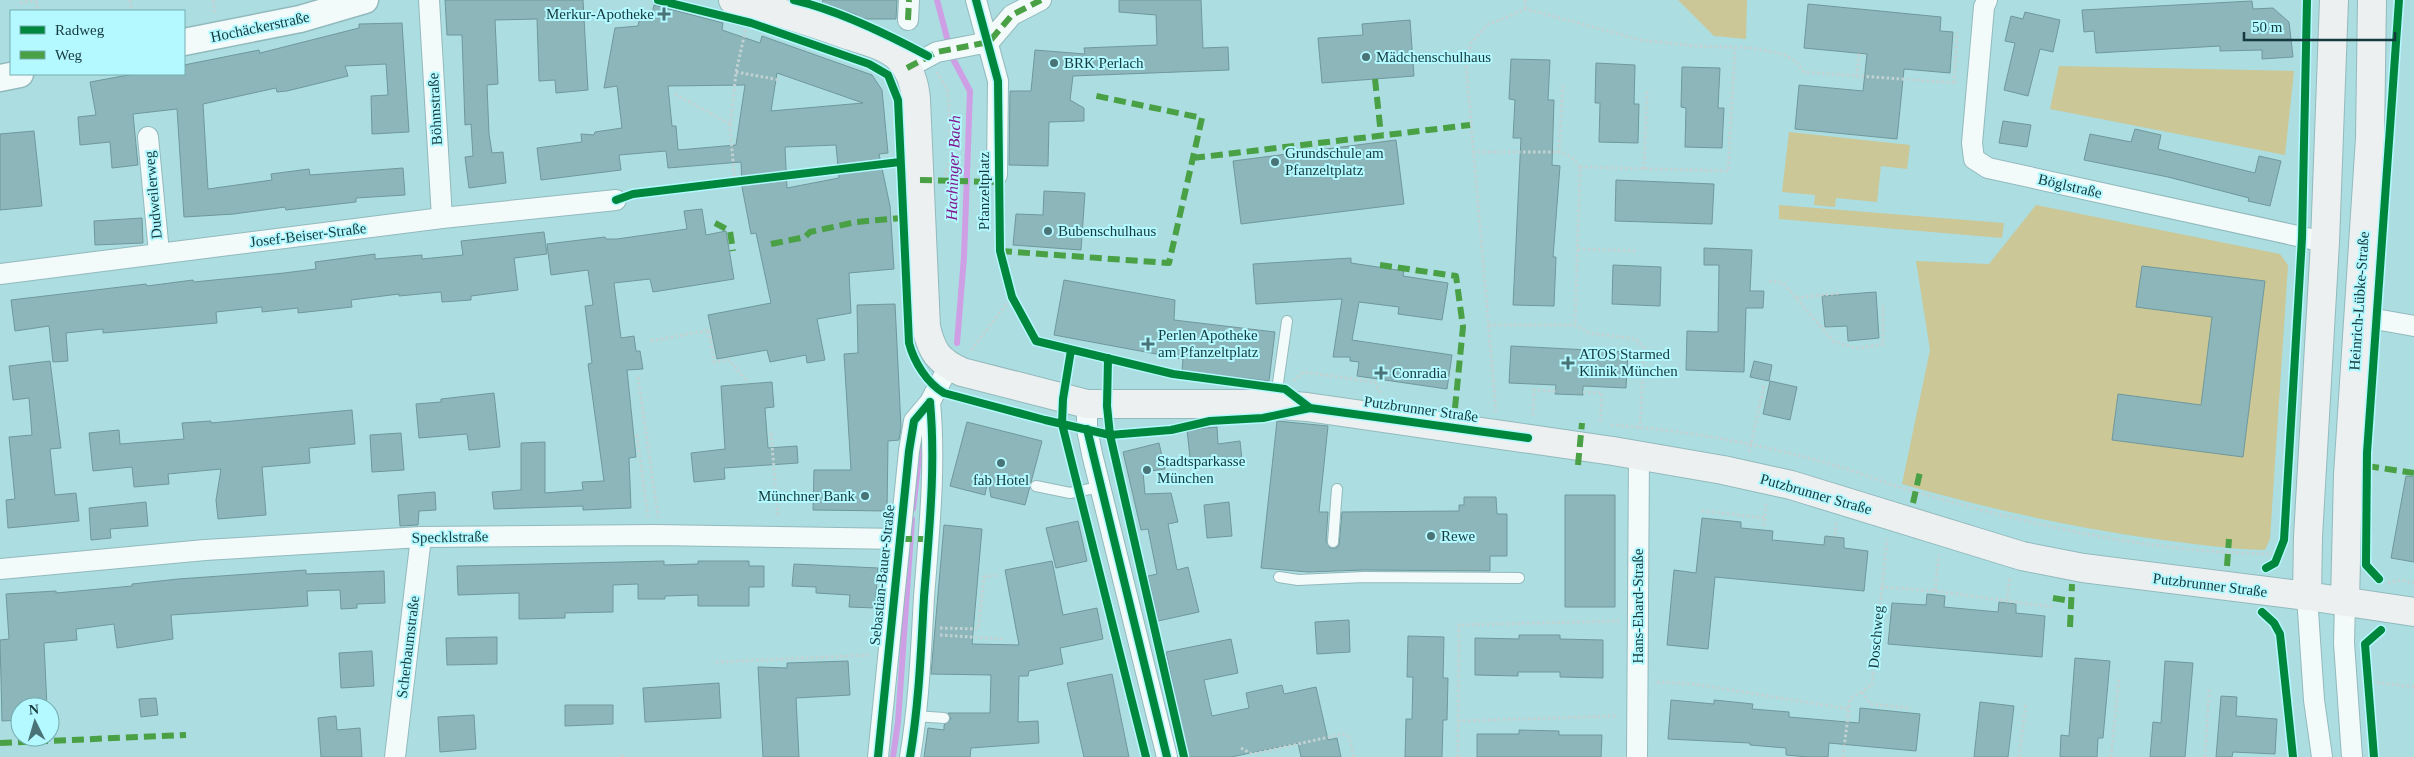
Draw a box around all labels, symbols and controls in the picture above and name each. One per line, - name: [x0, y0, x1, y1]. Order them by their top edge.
- place label: Merkur-Apotheke: [546, 6, 654, 22]
- marker: Merkur-Apotheke: [658, 8, 670, 20]
- street label: Hochäckerstraße: [209, 9, 311, 45]
- legend: [10, 10, 185, 75]
- scale bar: [2244, 10, 2395, 42]
- text: 50 m: [2252, 19, 2283, 35]
- text: Radweg: [55, 22, 105, 38]
- text: Weg: [55, 47, 83, 63]
- place label: Mädchenschulhaus: [1376, 49, 1491, 65]
- marker: Mädchenschulhaus: [1360, 51, 1372, 63]
- place label: BRK Perlach: [1064, 55, 1144, 71]
- marker: BRK Perlach: [1048, 57, 1060, 69]
- street label: Böhmstraße: [425, 72, 445, 146]
- water label: Hachinger Bach: [943, 115, 964, 222]
- place label: Grundschule am Pfanzeltplatz: [1285, 145, 1384, 178]
- street label: Dudweilerweg: [141, 150, 165, 240]
- street label: Pfanzeltplatz: [976, 152, 992, 230]
- marker: Grundschule am Pfanzeltplatz: [1269, 156, 1281, 168]
- street label: Böglstraße: [2037, 171, 2104, 201]
- street label: Josef-Beiser-Straße: [249, 220, 367, 250]
- place label: Bubenschulhaus: [1058, 223, 1156, 239]
- marker: Bubenschulhaus: [1042, 225, 1054, 237]
- street label: Heinrich-Lübke-Straße: [2346, 231, 2372, 371]
- place label: Perlen Apotheke am Pfanzeltplatz: [1158, 327, 1259, 360]
- marker: Perlen Apotheke am Pfanzeltplatz: [1142, 338, 1154, 350]
- place label: ATOS Starmed Klinik München: [1579, 346, 1678, 379]
- marker: ATOS Starmed Klinik München: [1561, 356, 1575, 370]
- place label: Conradia: [1392, 365, 1447, 381]
- marker: Conradia: [1374, 366, 1388, 380]
- street label: Putzbrunner Straße: [1363, 393, 1480, 425]
- place label: Stadtsparkasse München: [1157, 453, 1246, 486]
- marker: fab Hotel: [995, 457, 1007, 469]
- marker: Stadtsparkasse München: [1141, 464, 1153, 476]
- street label: Putzbrunner Straße: [1758, 470, 1874, 518]
- place label: fab Hotel: [973, 472, 1029, 488]
- place label: Münchner Bank: [758, 488, 855, 504]
- marker: Münchner Bank: [859, 490, 871, 502]
- street label: Sebastian-Bauer-Straße: [867, 504, 897, 646]
- street label: Specklstraße: [412, 528, 489, 546]
- place label: Rewe: [1441, 528, 1475, 544]
- marker: Rewe: [1425, 530, 1437, 542]
- street label: Hans-Ehard-Straße: [1630, 548, 1646, 663]
- street label: Putzbrunner Straße: [2152, 570, 2269, 600]
- street label: Scherbaumstraße: [394, 594, 422, 699]
- street label: Doschweg: [1865, 604, 1887, 669]
- north arrow: [10, 697, 60, 747]
- text: N: [28, 702, 40, 717]

